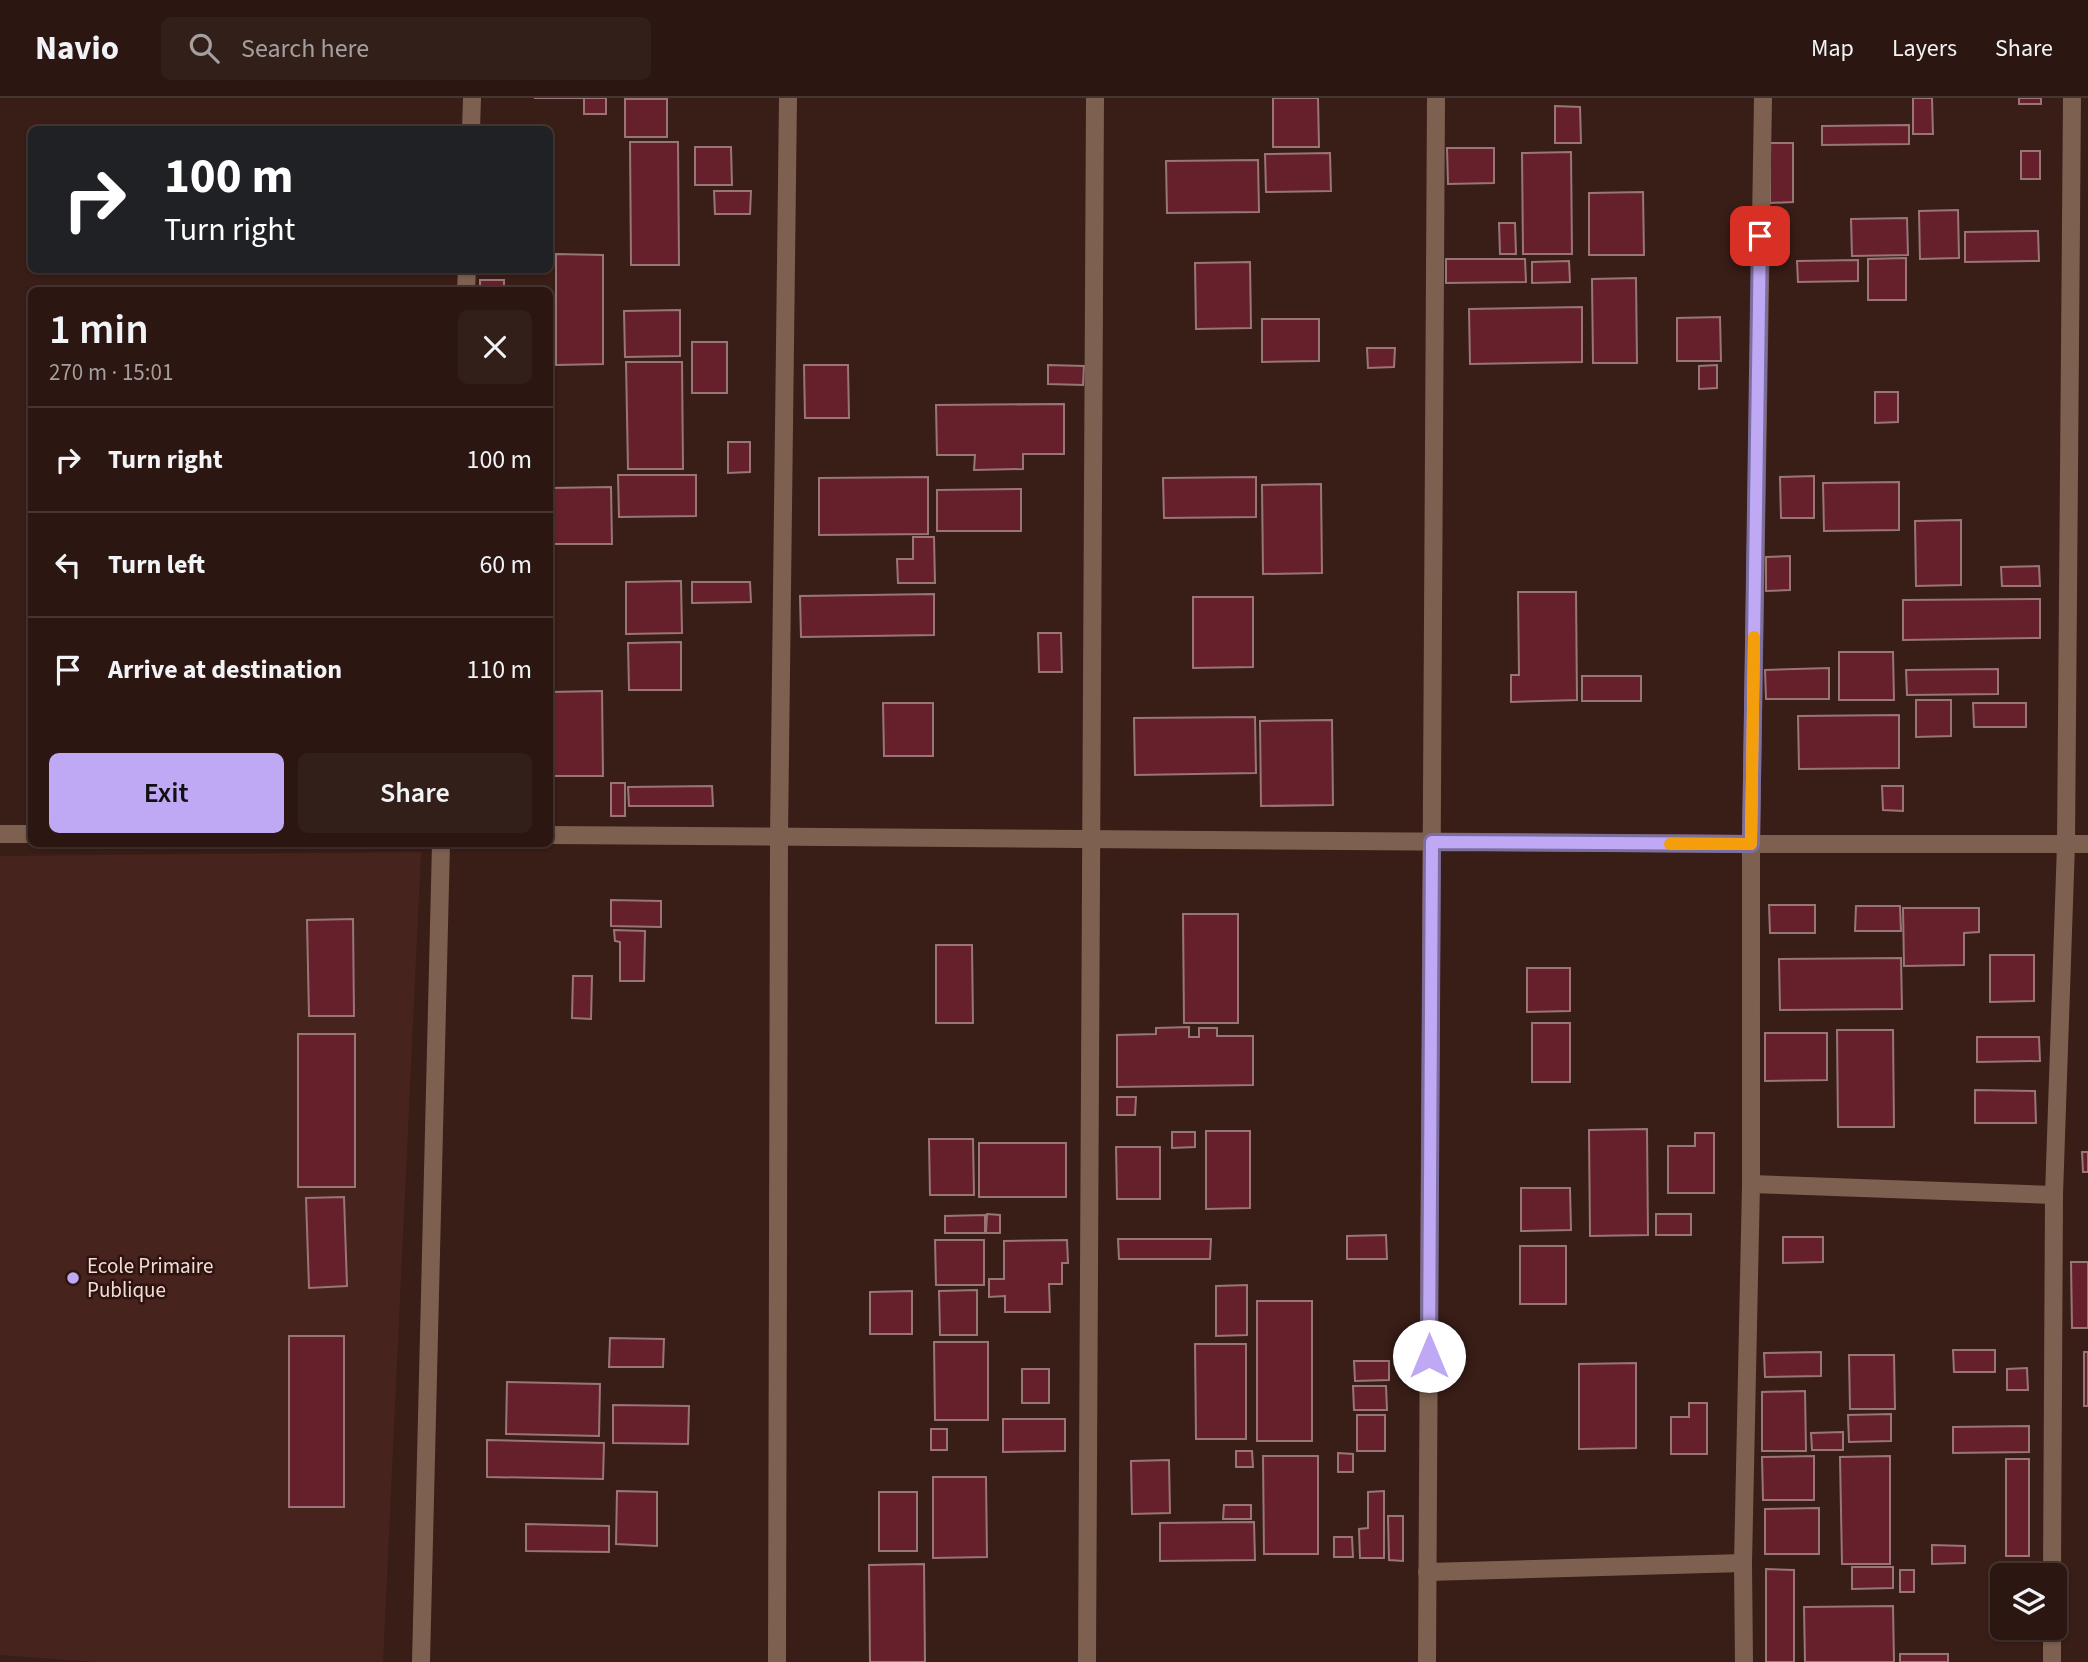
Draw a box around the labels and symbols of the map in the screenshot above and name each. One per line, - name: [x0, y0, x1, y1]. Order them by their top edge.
- pin: [1730, 206, 1790, 266]
- place label: Ecole Primaire Publique: [87, 1251, 213, 1305]
- marker: Ecole Primaire Publique: [65, 1270, 81, 1286]
- position arrow: [1392, 1319, 1466, 1393]

